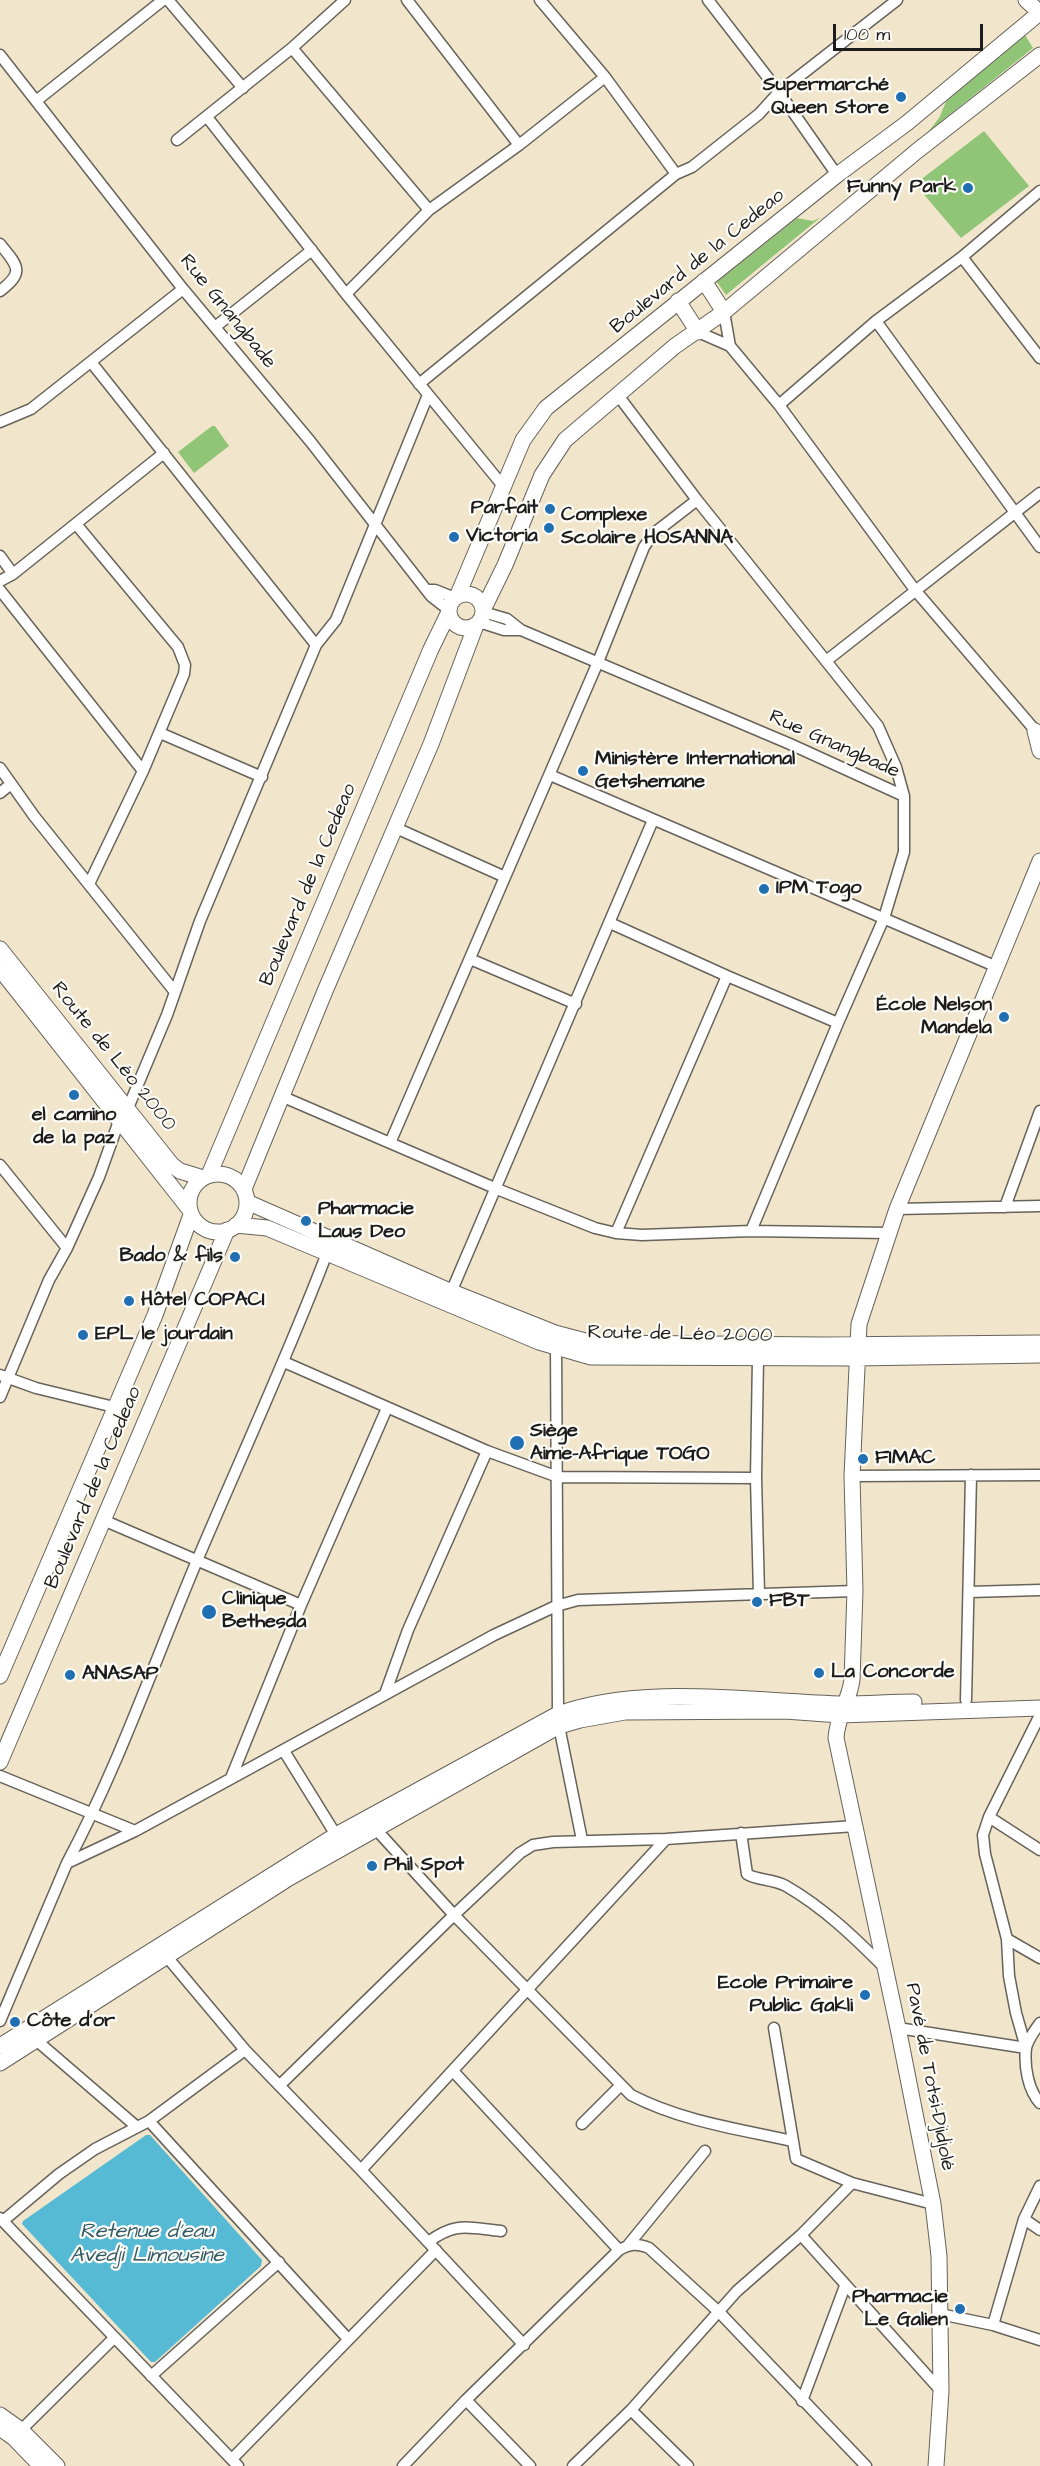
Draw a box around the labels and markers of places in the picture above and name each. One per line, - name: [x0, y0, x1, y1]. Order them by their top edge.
- place label: Supermarché Queen Store: [763, 74, 889, 121]
- marker: Supermarché Queen Store: [894, 90, 908, 104]
- place label: Funny Park: [847, 176, 956, 200]
- marker: Funny Park: [961, 181, 975, 195]
- place label: Parfait: [471, 497, 538, 521]
- marker: Parfait: [543, 502, 557, 516]
- place label: Complexe Scolaire HOSANNA: [561, 504, 733, 551]
- marker: Complexe Scolaire HOSANNA: [542, 521, 556, 535]
- place label: Victoria: [466, 525, 538, 549]
- marker: Victoria: [447, 530, 461, 544]
- place label: Ministère International Getshemane: [595, 748, 795, 795]
- marker: Ministère International Getshemane: [576, 764, 590, 778]
- place label: IPM Togo: [776, 877, 862, 901]
- marker: IPM Togo: [757, 882, 771, 896]
- place label: École Nelson Mandela: [876, 994, 992, 1041]
- marker: École Nelson Mandela: [997, 1010, 1011, 1024]
- marker: el camino de la paz: [67, 1088, 81, 1102]
- place label: el camino de la paz: [32, 1104, 116, 1151]
- place label: Pharmacie Laus Deo: [318, 1198, 414, 1245]
- marker: Pharmacie Laus Deo: [299, 1214, 313, 1228]
- place label: Bado & fils: [120, 1245, 223, 1269]
- marker: Bado & fils: [228, 1250, 242, 1264]
- place label: Hôtel COPACI: [141, 1289, 265, 1313]
- marker: Hôtel COPACI: [122, 1294, 136, 1308]
- place label: EPL le jourdain: [95, 1323, 233, 1347]
- marker: EPL le jourdain: [76, 1328, 90, 1342]
- place label: Siège Aime-Afrique TOGO: [530, 1420, 710, 1467]
- marker: Siège Aime-Afrique TOGO: [508, 1434, 526, 1452]
- place label: FIMAC: [875, 1447, 935, 1471]
- marker: FIMAC: [856, 1452, 870, 1466]
- place label: Clinique Bethesda: [222, 1588, 306, 1635]
- place label: FBT: [769, 1590, 810, 1614]
- marker: FBT: [750, 1595, 764, 1609]
- marker: Clinique Bethesda: [200, 1603, 218, 1621]
- place label: La Concorde: [831, 1661, 954, 1685]
- place label: ANASAP: [82, 1663, 159, 1687]
- marker: La Concorde: [812, 1666, 826, 1680]
- marker: ANASAP: [63, 1668, 77, 1682]
- place label: Phil Spot: [384, 1854, 464, 1878]
- marker: Phil Spot: [365, 1859, 379, 1873]
- place label: Ecole Primaire Public Gakli: [718, 1972, 853, 2019]
- marker: Ecole Primaire Public Gakli: [858, 1988, 872, 2002]
- place label: Côte d'or: [27, 2010, 115, 2034]
- marker: Côte d'or: [8, 2015, 22, 2029]
- place label: Pharmacie Le Galien: [852, 2286, 948, 2333]
- marker: Pharmacie Le Galien: [953, 2302, 967, 2316]

